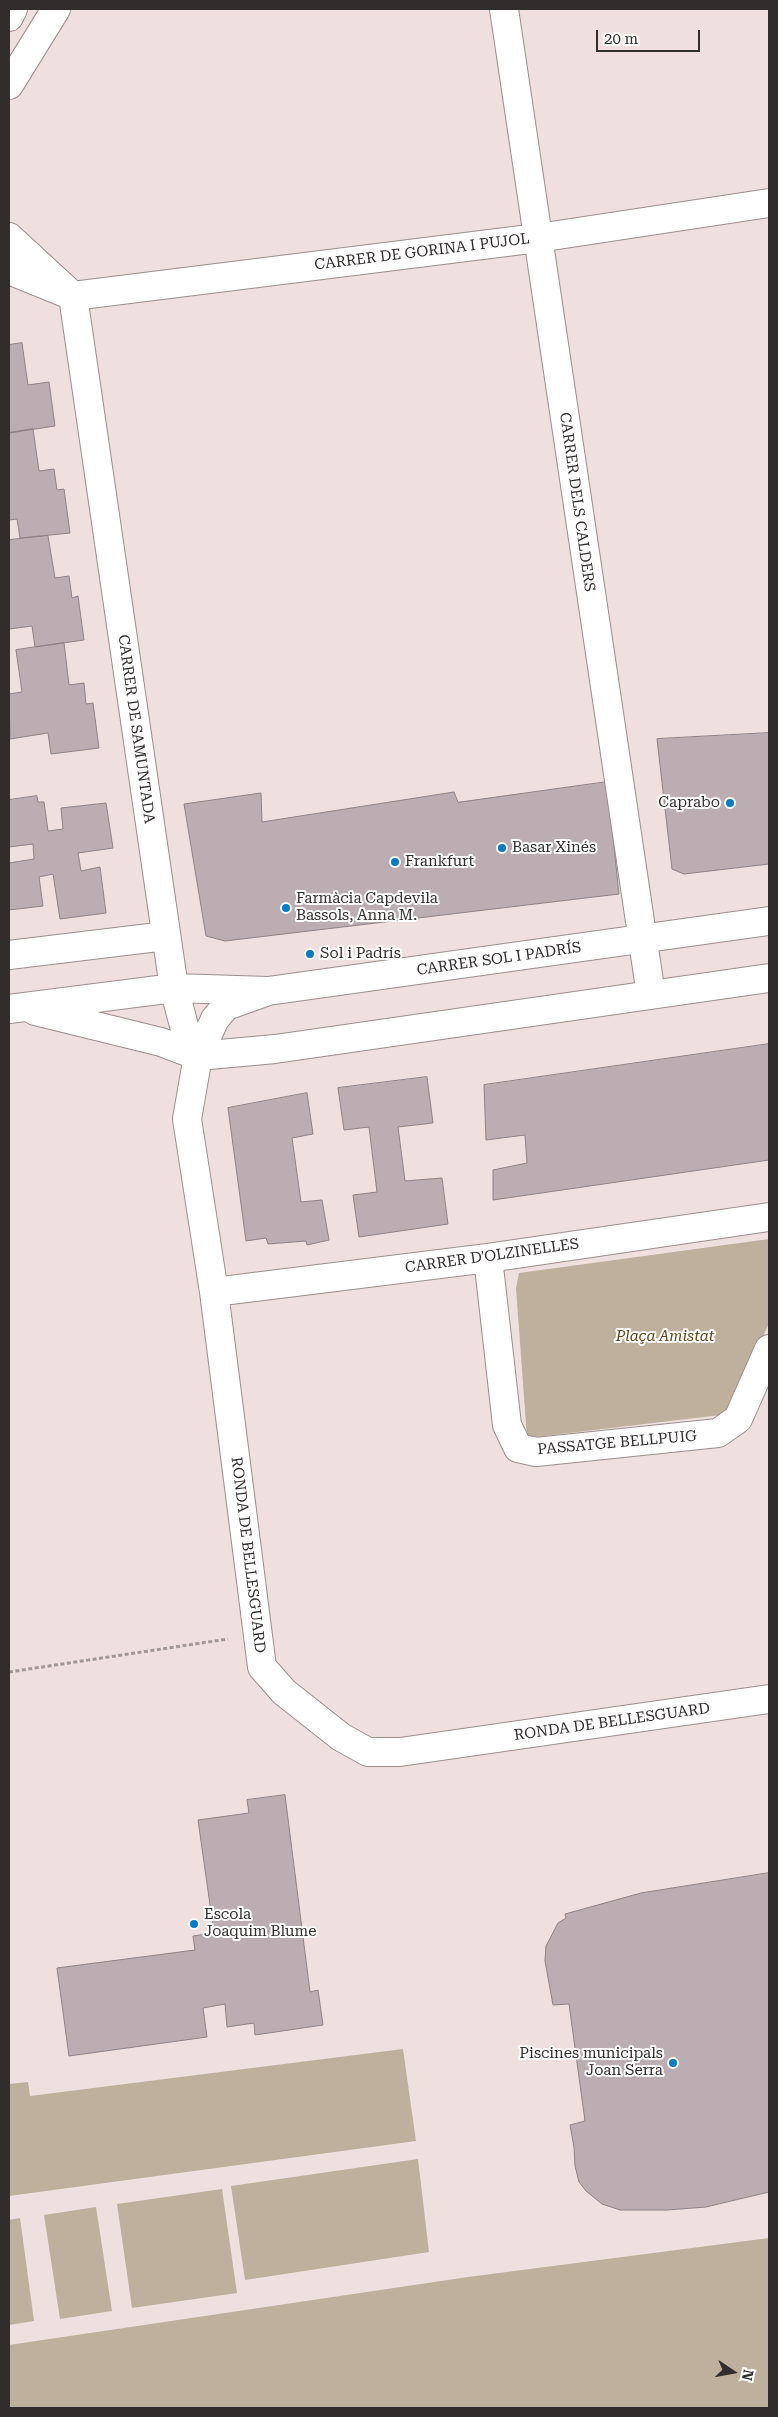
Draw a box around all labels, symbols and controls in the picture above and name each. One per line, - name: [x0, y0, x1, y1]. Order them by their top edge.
- scale bar: [598, 20, 702, 52]
- text: 20 m: [604, 30, 638, 48]
- street label: CARRER DE GORINA I PUJOL: [313, 230, 531, 274]
- street label: CARRER DELS CALDERS: [555, 411, 599, 593]
- street label: CARRER DE SAMUNTADA: [114, 633, 158, 825]
- place label: Caprabo: [658, 794, 720, 812]
- marker: Caprabo: [724, 797, 736, 809]
- place label: Basar Xinés: [512, 839, 596, 857]
- marker: Basar Xinés: [496, 842, 508, 854]
- place label: Frankfurt: [405, 853, 474, 871]
- marker: Frankfurt: [389, 856, 401, 868]
- place label: Farmàcia Capdevila Bassols, Anna M.: [296, 890, 438, 925]
- marker: Farmàcia Capdevila Bassols, Anna M.: [280, 902, 292, 914]
- street label: CARRER SOL I PADRÍS: [416, 939, 582, 979]
- place label: Sol i Padrís: [320, 945, 401, 963]
- marker: Sol i Padrís: [304, 948, 316, 960]
- street label: CARRER D'OLZINELLES: [404, 1235, 580, 1277]
- park label: Plaça Amistat: [616, 1328, 714, 1346]
- street label: PASSATGE BELLPUIG: [537, 1427, 697, 1459]
- street label: RONDA DE BELLESGUARD: [227, 1456, 269, 1654]
- street label: RONDA DE BELLESGUARD: [513, 1699, 711, 1745]
- place label: Escola Joaquim Blume: [204, 1906, 316, 1941]
- marker: Escola Joaquim Blume: [188, 1918, 200, 1930]
- place label: Piscines municipals Joan Serra: [519, 2045, 663, 2080]
- marker: Piscines municipals Joan Serra: [667, 2057, 679, 2069]
- north arrow: [708, 2347, 758, 2397]
- text: N: [739, 2368, 757, 2382]

